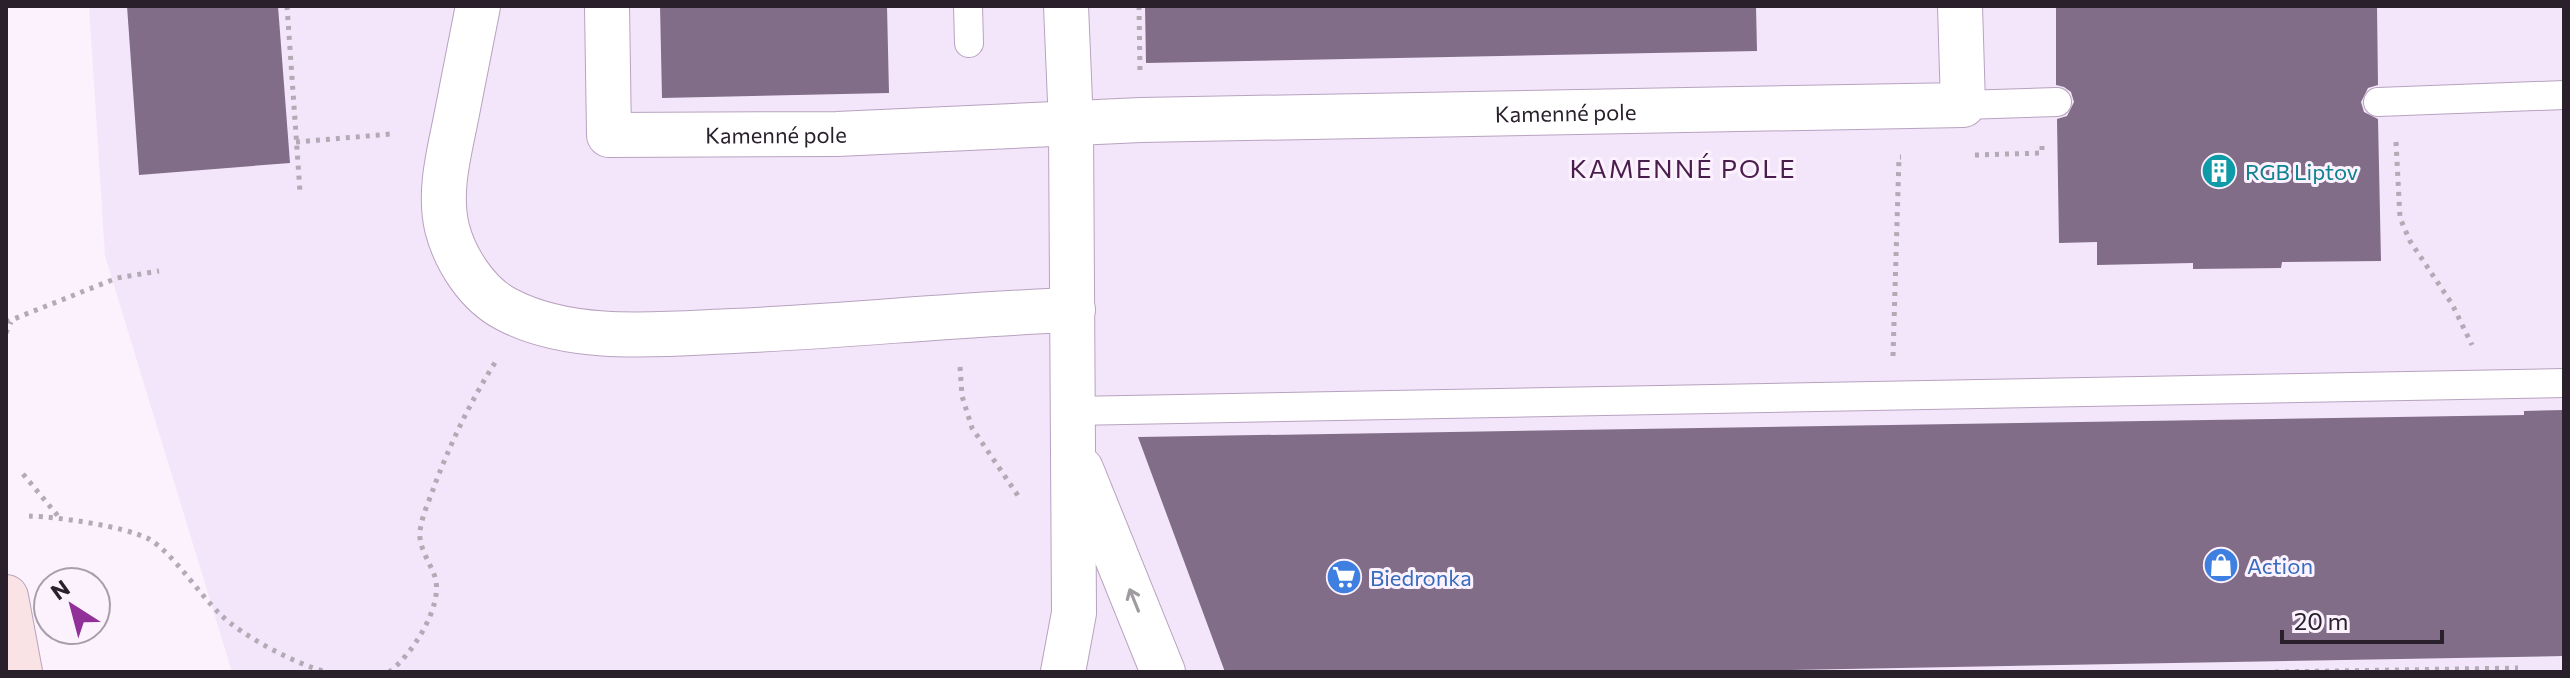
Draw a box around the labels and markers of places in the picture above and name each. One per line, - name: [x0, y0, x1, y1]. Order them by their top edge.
- building icon: RGB Liptov: [2200, 152, 2238, 190]
- place label: RGB Liptov: [2245, 158, 2358, 185]
- shop icon: Action: [2202, 546, 2240, 584]
- place label: Action: [2247, 552, 2313, 579]
- supermarket icon: Biedronka: [1325, 558, 1363, 596]
- place label: Biedronka: [1370, 564, 1472, 591]

